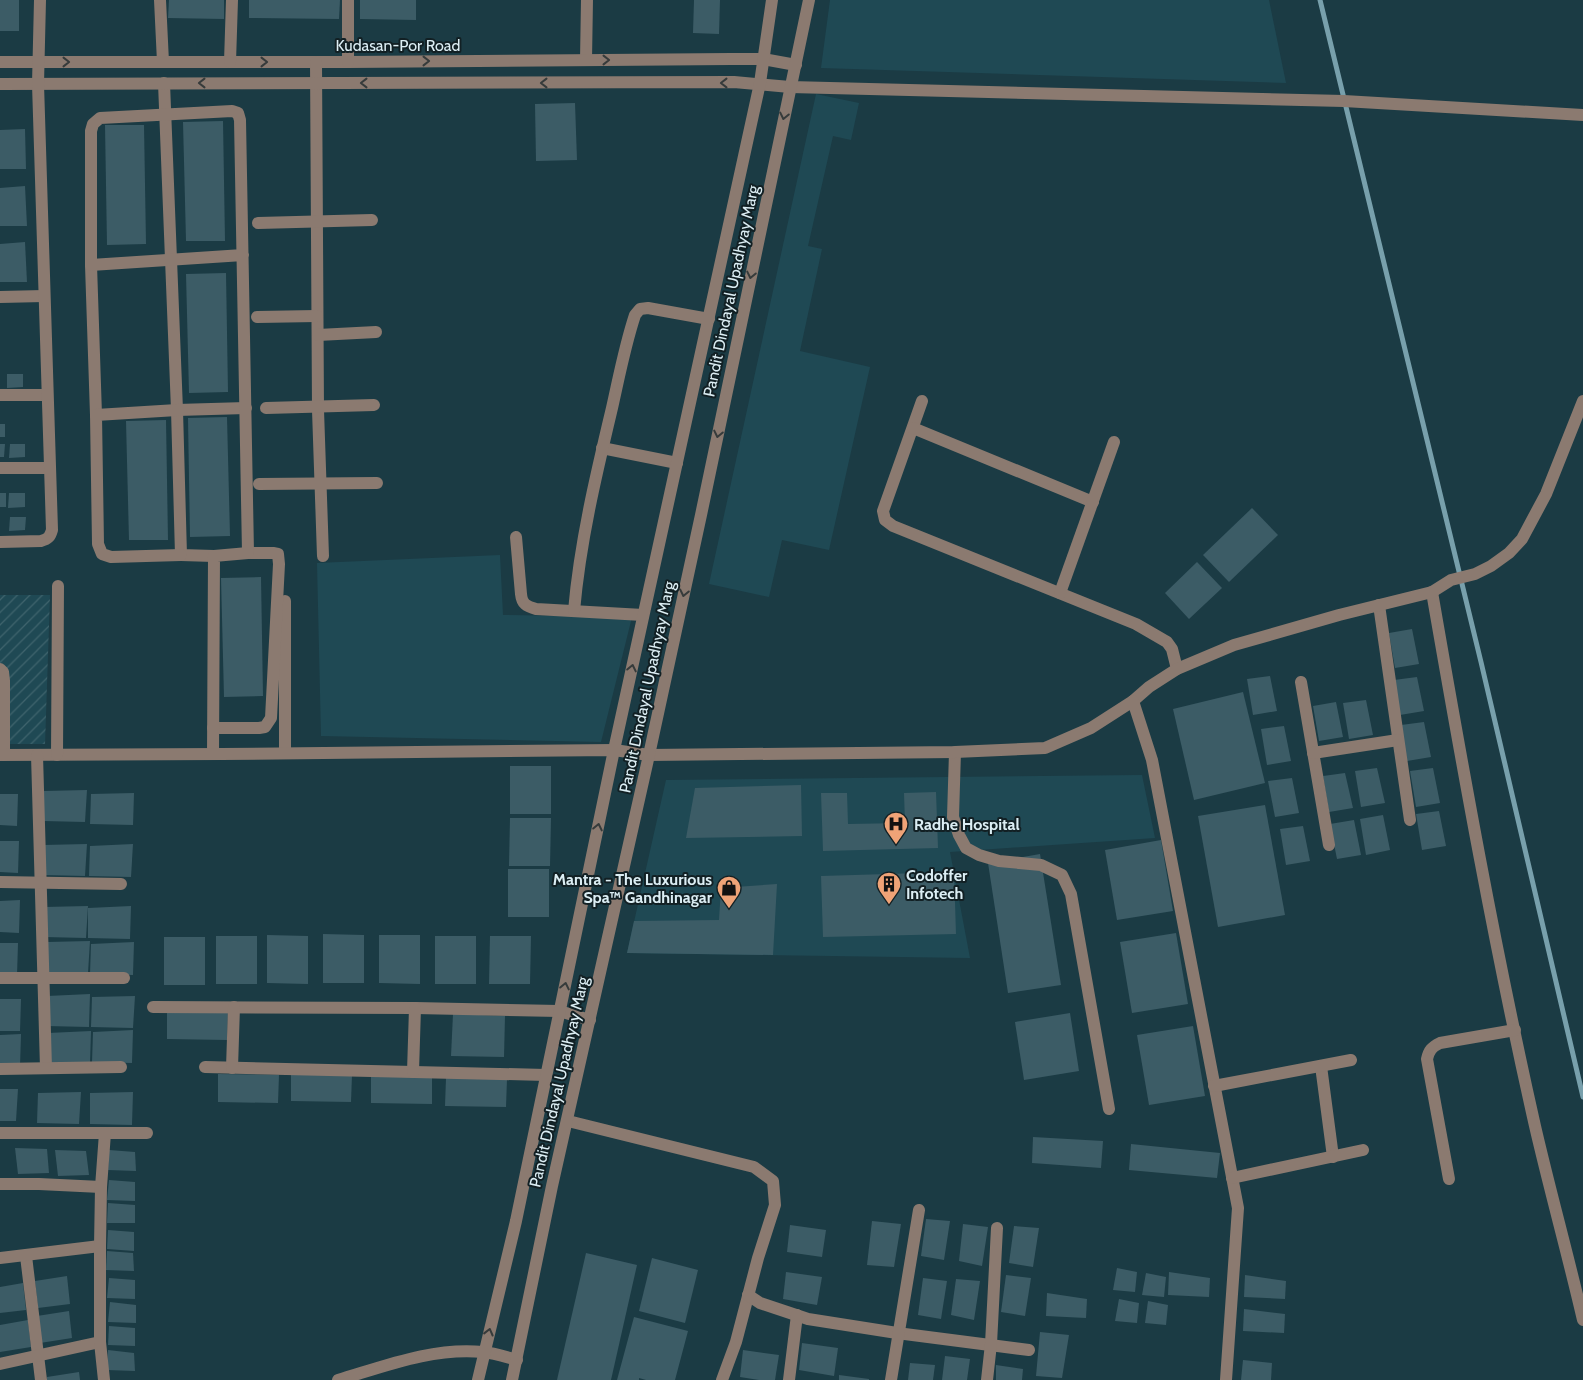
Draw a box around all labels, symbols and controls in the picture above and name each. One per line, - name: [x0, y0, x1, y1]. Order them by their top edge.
- street label: Kudasan-Por Road: [336, 36, 460, 55]
- one-way arrow: [602, 55, 610, 65]
- one-way arrow: [422, 56, 430, 66]
- one-way arrow: [62, 57, 70, 67]
- one-way arrow: [260, 57, 268, 67]
- one-way arrow: [720, 77, 728, 88]
- one-way arrow: [197, 78, 205, 88]
- one-way arrow: [360, 78, 368, 88]
- one-way arrow: [540, 78, 548, 89]
- one-way arrow: [779, 112, 790, 120]
- street label: Pandit Dindayal Upadhyay Marg: [699, 183, 763, 398]
- one-way arrow: [746, 271, 757, 280]
- one-way arrow: [713, 430, 724, 439]
- street label: Pandit Dindayal Upadhyay Marg: [615, 579, 679, 794]
- one-way arrow: [679, 589, 690, 598]
- one-way arrow: [626, 663, 637, 672]
- hospital icon: Radhe Hospital: [883, 811, 909, 845]
- place label: Radhe Hospital: [914, 815, 1020, 834]
- one-way arrow: [592, 822, 603, 831]
- place label: Codoffer Infotech: [906, 866, 968, 903]
- place label: Mantra - The Luxurious Spa™ Gandhinagar: [553, 870, 713, 907]
- building icon: Codoffer Infotech: [876, 871, 902, 905]
- shop icon: Mantra - The Luxurious Spa™ Gandhinagar: [716, 875, 742, 909]
- street label: Pandit Dindayal Upadhyay Marg: [525, 974, 593, 1189]
- one-way arrow: [559, 981, 569, 990]
- one-way arrow: [483, 1328, 494, 1337]

